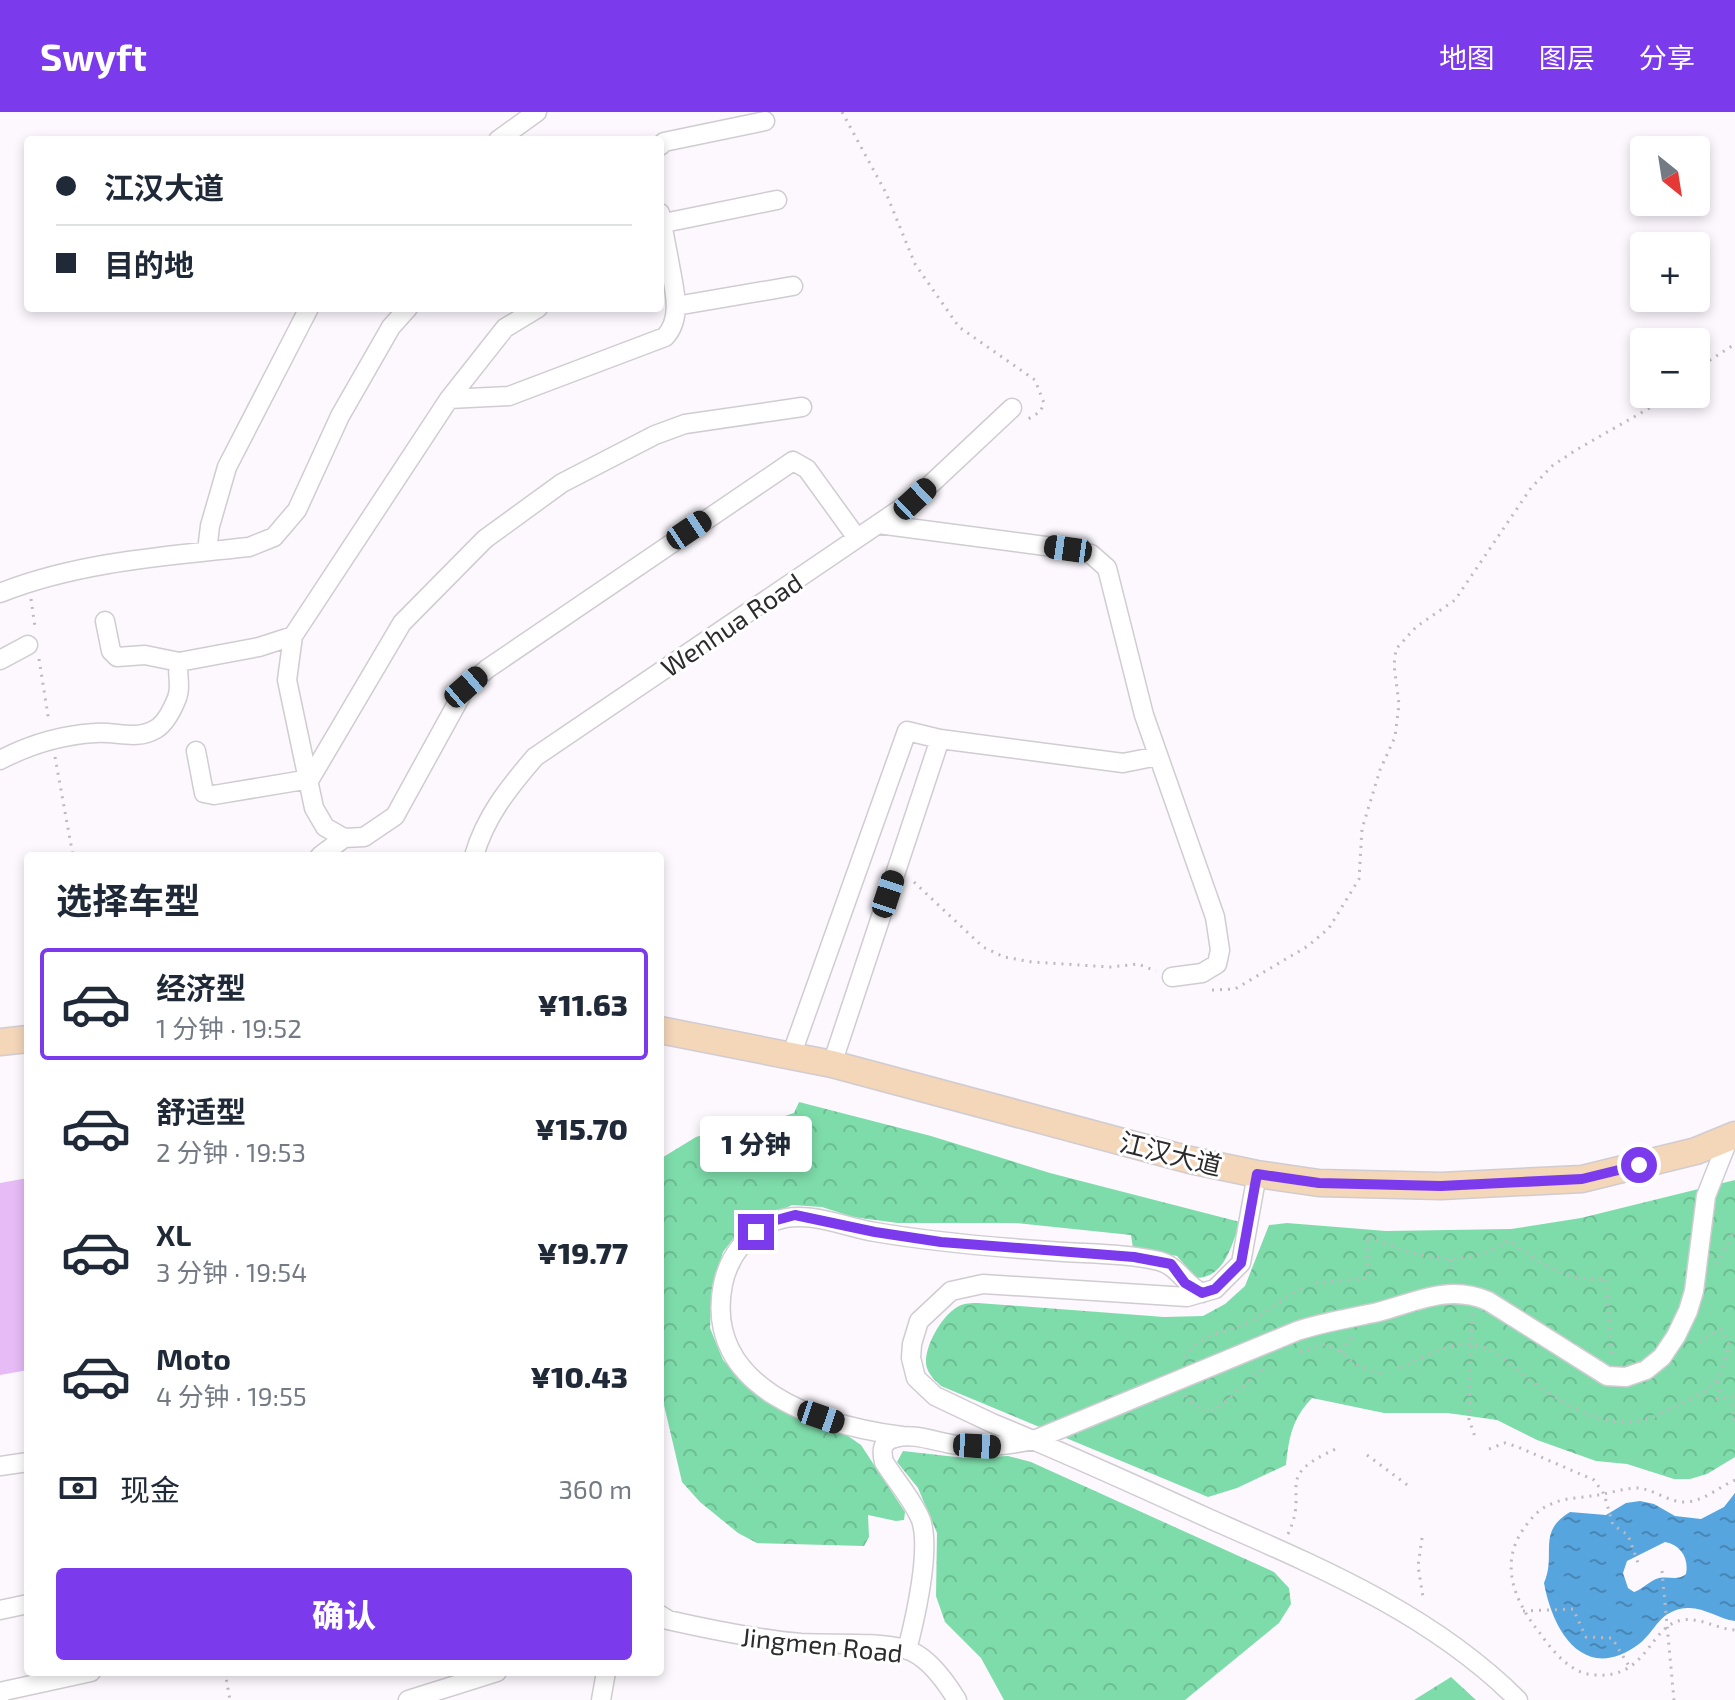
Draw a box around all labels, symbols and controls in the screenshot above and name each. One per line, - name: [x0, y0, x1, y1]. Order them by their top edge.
- text: Swyft: [40, 33, 147, 79]
- text: 地图: [1439, 40, 1495, 74]
- text: 图层: [1539, 40, 1595, 74]
- text: 分享: [1639, 40, 1695, 74]
- north arrow: [1630, 136, 1710, 216]
- map controls: [1630, 136, 1710, 408]
- text: 江汉大道: [104, 169, 224, 205]
- button: +: [1630, 232, 1710, 312]
- text: 目的地: [104, 246, 194, 282]
- button: −: [1630, 328, 1710, 408]
- car: [889, 474, 941, 524]
- car: [662, 507, 716, 553]
- car: [1043, 534, 1093, 564]
- street label: Wenhua Road: [655, 566, 807, 682]
- car: [440, 662, 492, 712]
- car: [869, 867, 907, 921]
- text: 选择车型: [56, 878, 200, 921]
- icon: car: [60, 968, 132, 1040]
- text: 经济型: [156, 969, 246, 1005]
- text: ¥11.63: [538, 986, 628, 1022]
- text: 1 分钟 · 19:52: [156, 1012, 302, 1043]
- icon: car: [60, 1092, 132, 1164]
- text: 舒适型: [156, 1093, 246, 1129]
- text: ¥15.70: [535, 1110, 628, 1146]
- callout: 1 分钟: [700, 1116, 812, 1172]
- street label: 江汉大道: [1117, 1125, 1225, 1181]
- text: 1 分钟: [721, 1128, 791, 1159]
- text: 2 分钟 · 19:53: [156, 1136, 306, 1167]
- route start: [1621, 1147, 1657, 1183]
- route end: [738, 1214, 774, 1250]
- icon: car: [60, 1216, 132, 1288]
- text: XL: [156, 1216, 191, 1252]
- text: ¥19.77: [537, 1234, 628, 1270]
- text: 3 分钟 · 19:54: [156, 1256, 307, 1287]
- icon: car: [60, 1340, 132, 1412]
- text: Moto: [156, 1340, 231, 1376]
- text: ¥10.43: [530, 1358, 628, 1394]
- text: 4 分钟 · 19:55: [156, 1380, 307, 1411]
- car: [794, 1398, 848, 1436]
- car: [952, 1433, 1002, 1459]
- icon: cash: [56, 1466, 100, 1510]
- text: 现金: [120, 1471, 180, 1507]
- text: 360 m: [558, 1473, 632, 1504]
- button: 确认: [56, 1568, 632, 1660]
- street label: Jingmen Road: [740, 1620, 904, 1668]

